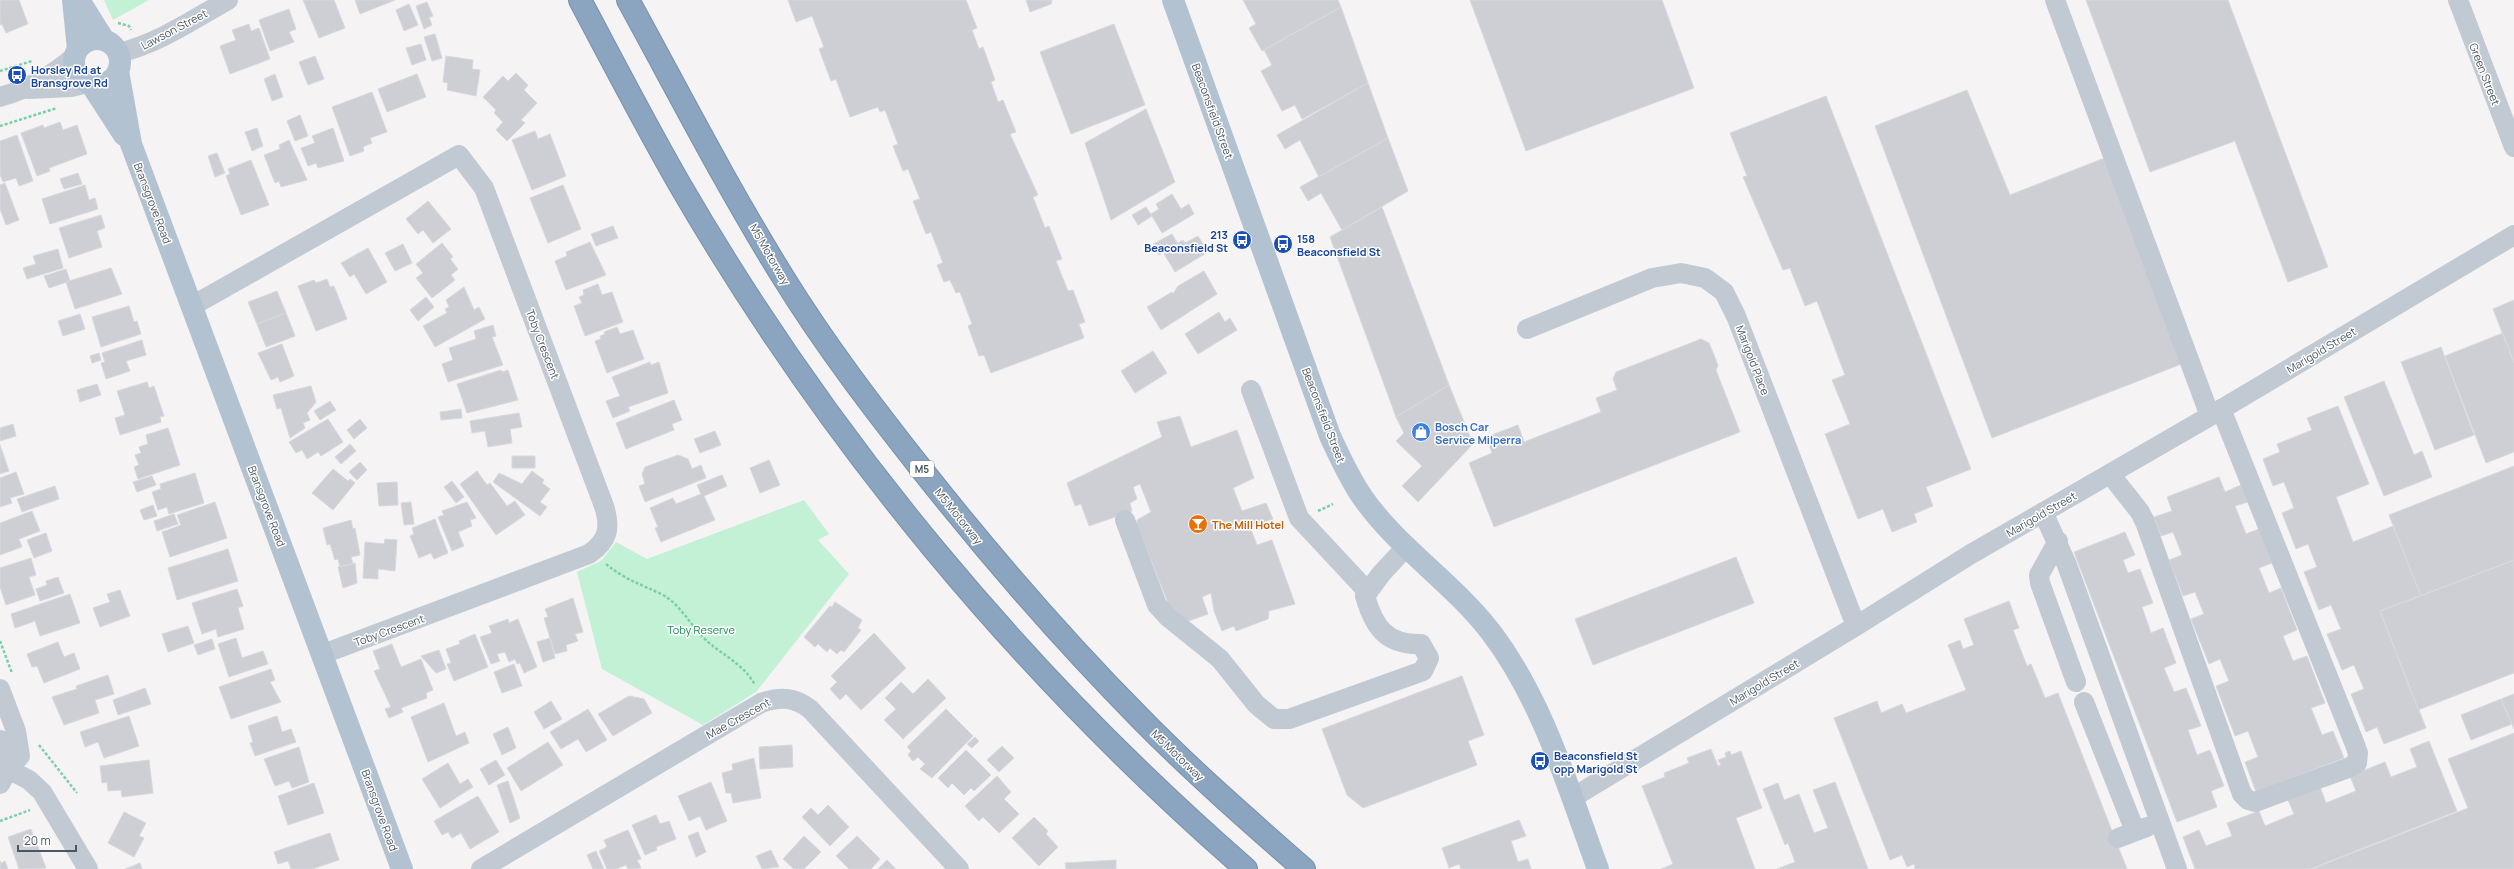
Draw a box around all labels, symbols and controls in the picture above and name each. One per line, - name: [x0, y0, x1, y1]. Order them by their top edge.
- street label: Lawson Street: [138, 5, 210, 53]
- street label: Green Street: [2466, 41, 2504, 107]
- street label: Beaconsfield Street: [1189, 61, 1237, 161]
- place label: Horsley Rd at Bransgrove Rd: [31, 62, 108, 90]
- bus stop icon: Horsley Rd at Bransgrove Rd: [6, 64, 28, 86]
- street label: Bransgrove Road: [131, 160, 175, 246]
- street label: M5 Motorway: [747, 221, 794, 287]
- place label: 213 Beaconsfield St: [1144, 227, 1228, 255]
- bus stop icon: 213 Beaconsfield St: [1231, 229, 1253, 251]
- place label: 158 Beaconsfield St: [1297, 231, 1381, 259]
- bus stop icon: 158 Beaconsfield St: [1272, 233, 1294, 255]
- street label: Toby Crescent: [523, 307, 563, 381]
- street label: Marigold Place: [1733, 323, 1773, 398]
- street label: Marigold Street: [2283, 323, 2359, 377]
- street label: Beaconsfield Street: [1299, 365, 1349, 465]
- place label: Bosch Car Service Milperra: [1435, 419, 1521, 447]
- shop icon: Bosch Car Service Milperra: [1410, 421, 1432, 443]
- road number: M5: [910, 461, 934, 477]
- street label: Bransgrove Road: [245, 463, 289, 549]
- street label: M5 Motorway: [932, 485, 986, 547]
- street label: Marigold Street: [2003, 488, 2079, 540]
- bar icon: The Mill Hotel: [1187, 513, 1209, 535]
- place label: The Mill Hotel: [1212, 517, 1284, 532]
- street label: Toby Crescent: [352, 610, 426, 650]
- park label: Toby Reserve: [667, 622, 735, 637]
- street label: Marigold Street: [1726, 655, 1802, 709]
- street label: Mae Crescent: [703, 694, 773, 742]
- street label: M5 Motorway: [1148, 726, 1208, 784]
- place label: Beaconsfield St opp Marigold St: [1554, 748, 1638, 776]
- bus stop icon: Beaconsfield St opp Marigold St: [1529, 750, 1551, 772]
- street label: Bransgrove Road: [358, 767, 402, 853]
- scale bar: [18, 827, 76, 853]
- text: 20 m: [24, 832, 51, 849]

